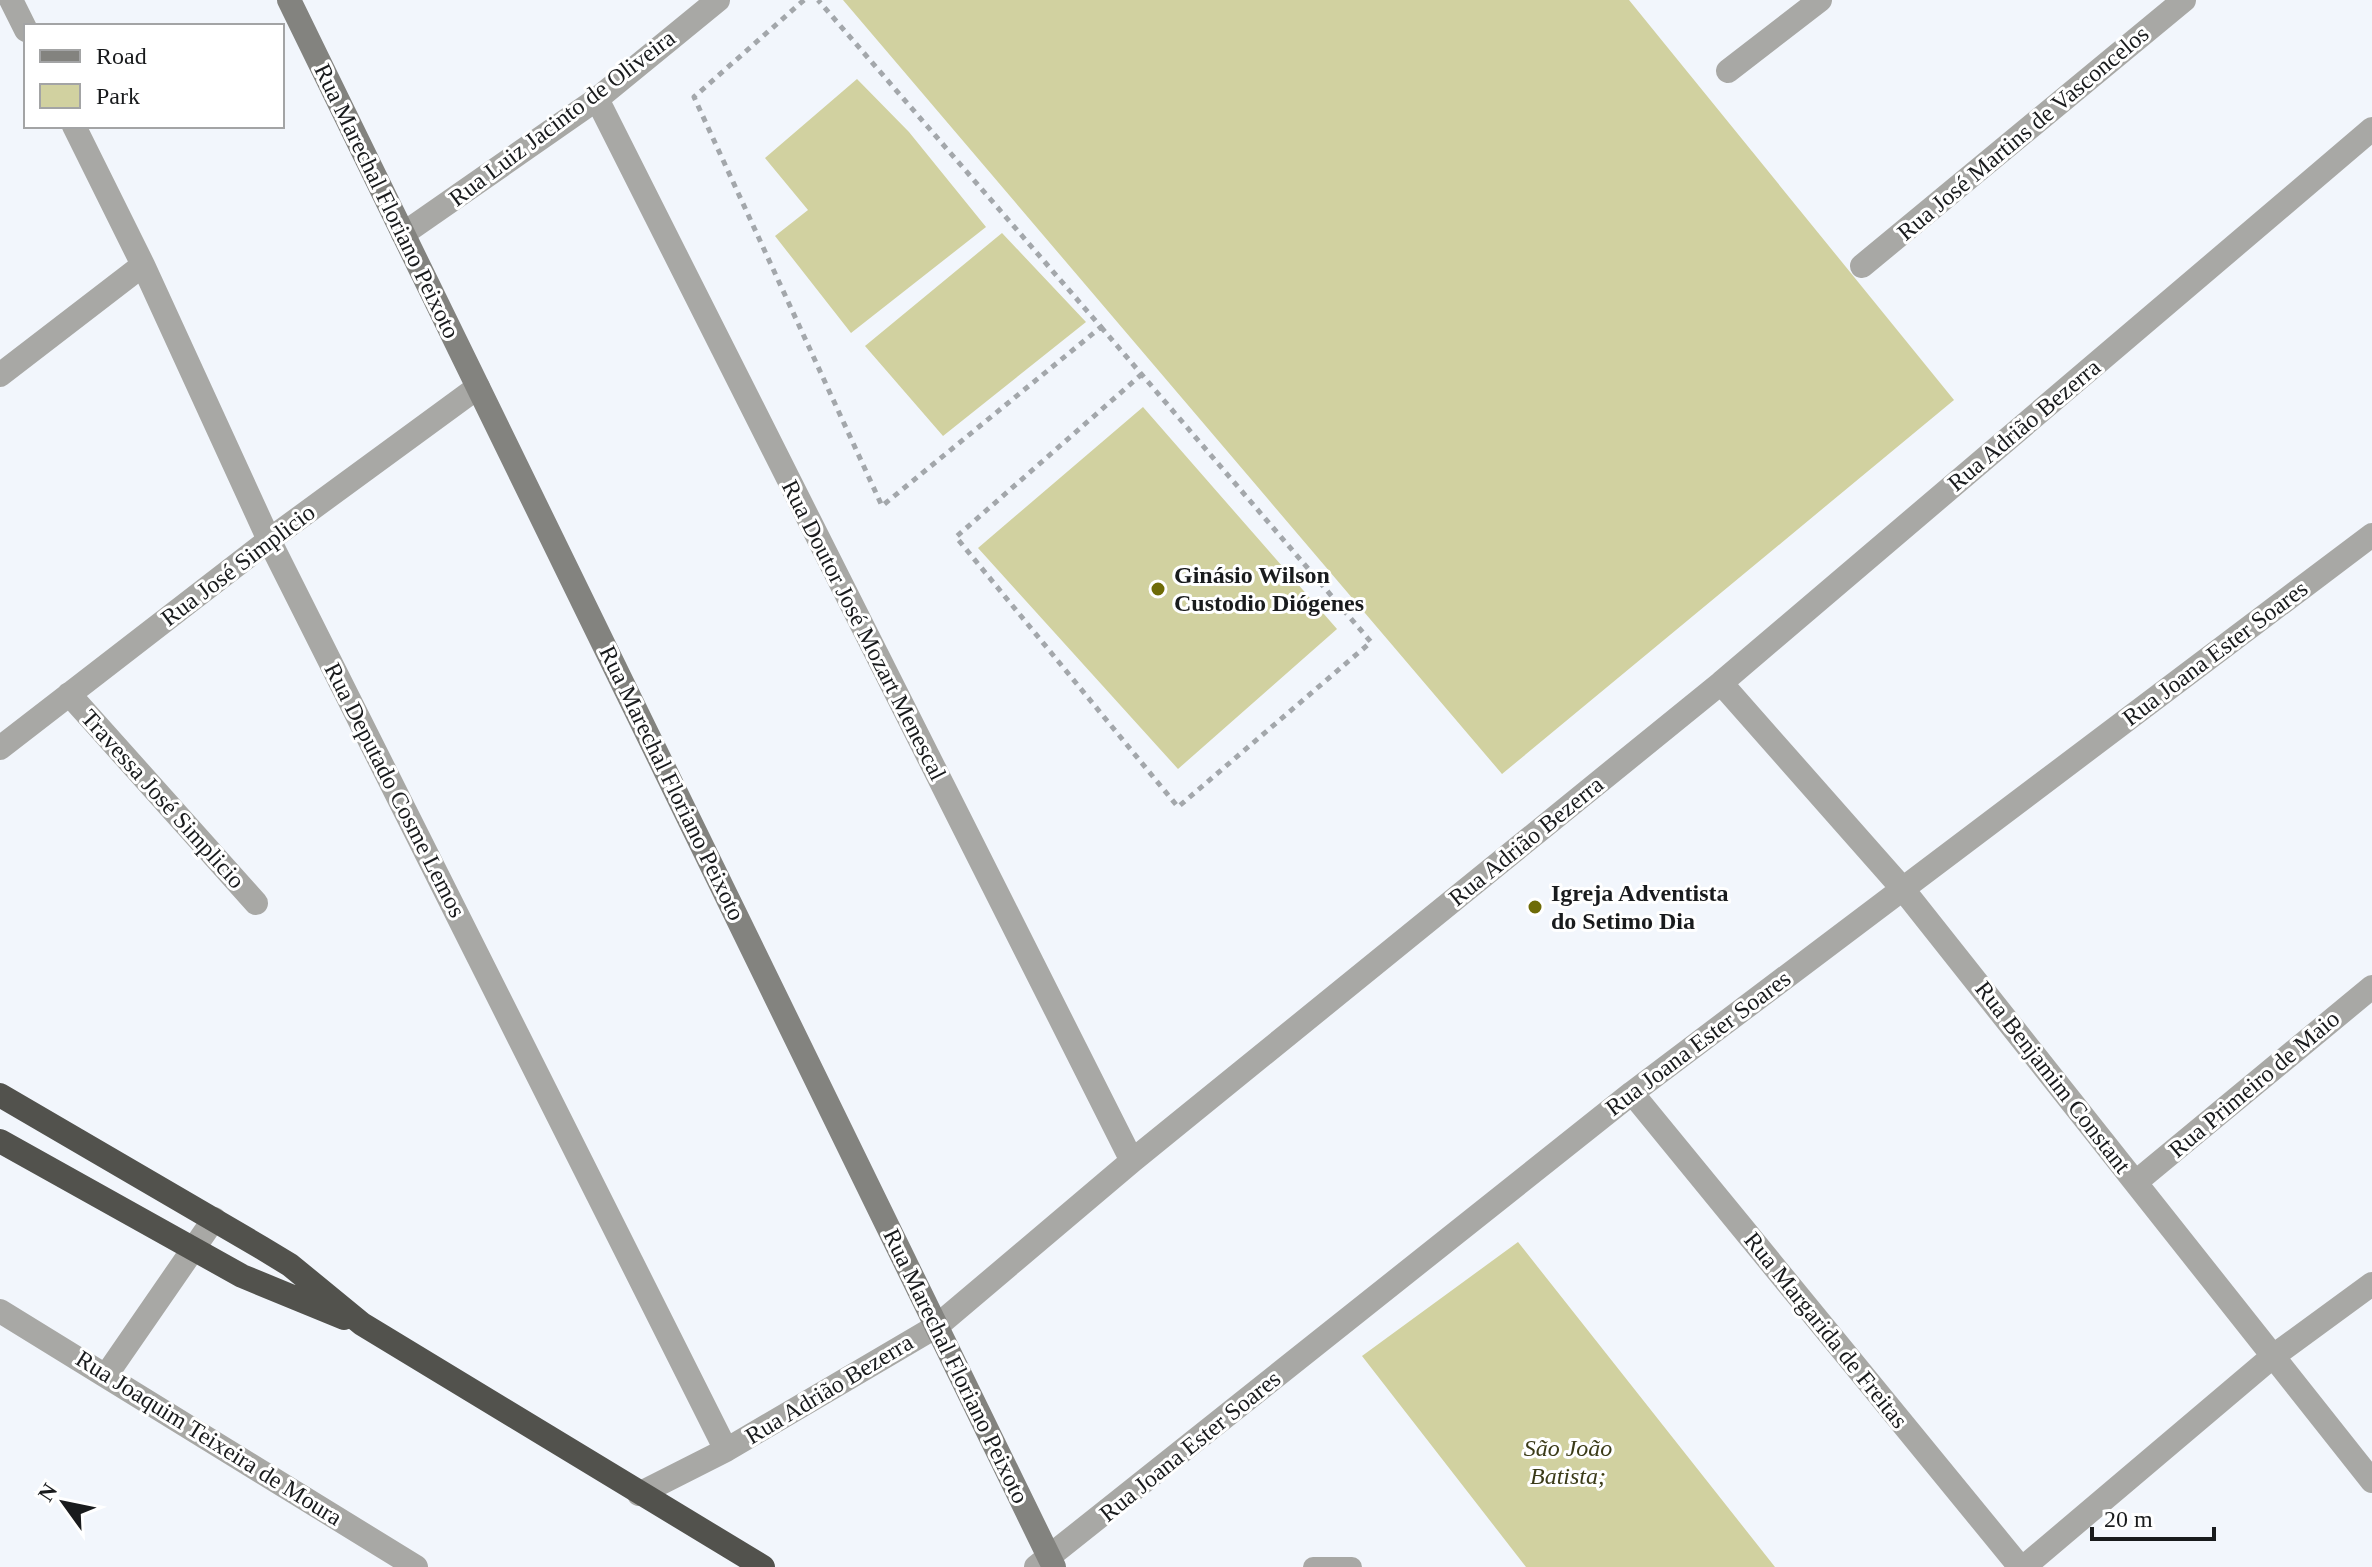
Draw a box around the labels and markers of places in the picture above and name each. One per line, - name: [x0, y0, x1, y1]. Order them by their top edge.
- place label: Ginásio Wilson Custodio Diógenes: [1174, 562, 1364, 616]
- marker: Ginásio Wilson Custodio Diógenes: [1149, 580, 1167, 598]
- place label: Igreja Adventista do Setimo Dia: [1551, 880, 1729, 934]
- marker: Igreja Adventista do Setimo Dia: [1526, 898, 1544, 916]

